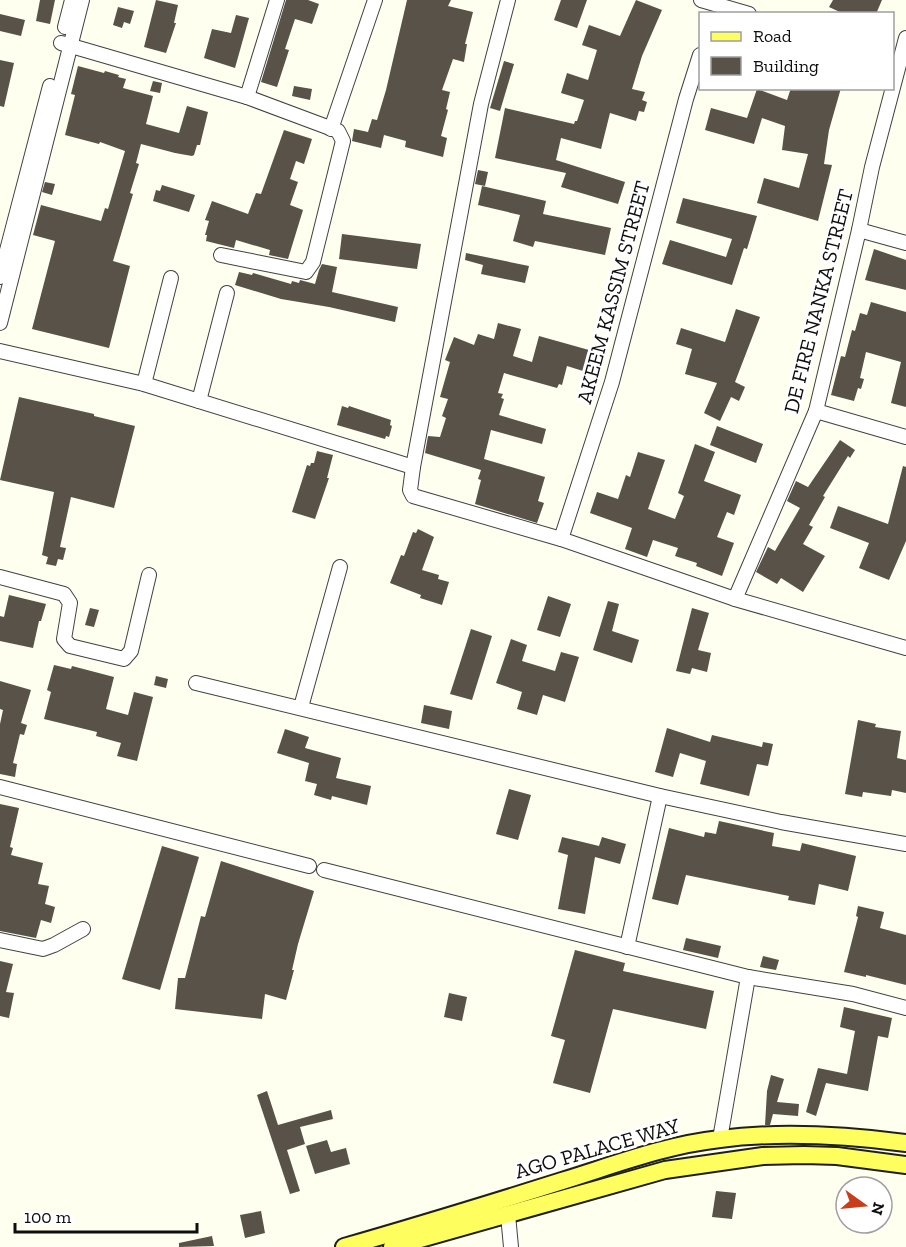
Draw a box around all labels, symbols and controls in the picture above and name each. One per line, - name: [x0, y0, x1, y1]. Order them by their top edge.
- legend: [699, 12, 894, 90]
- text: Road: [753, 25, 792, 47]
- text: Building: [753, 55, 819, 77]
- street label: AKEEM KASSIM STREET: [571, 178, 655, 406]
- street label: DE FIRE NANKA STREET: [778, 186, 858, 416]
- street label: AGO PALACE WAY: [512, 1113, 682, 1183]
- north arrow: [834, 1175, 894, 1235]
- scale bar: [15, 1196, 196, 1234]
- text: N: [867, 1200, 889, 1217]
- text: 100 m: [24, 1206, 72, 1228]

